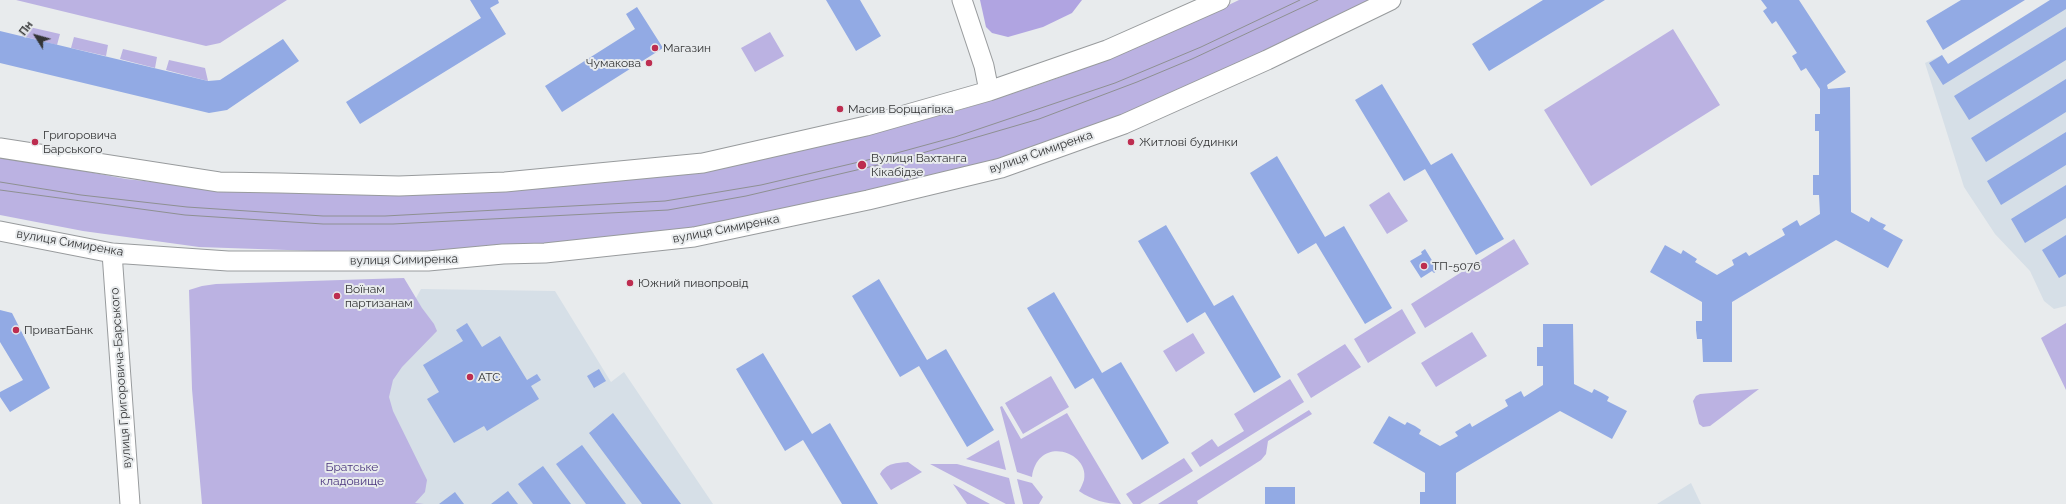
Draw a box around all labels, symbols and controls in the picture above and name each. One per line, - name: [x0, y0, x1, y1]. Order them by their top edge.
- north arrow: [16, 16, 56, 56]
- text: Пн: [16, 19, 36, 38]
- place label: Магазин: [663, 41, 711, 55]
- marker: Магазин: [650, 43, 660, 53]
- place label: Чумакова: [586, 56, 641, 70]
- marker: Чумакова: [644, 58, 654, 68]
- place label: Масив Борщагівка: [848, 102, 954, 116]
- marker: Масив Борщагівка: [835, 104, 845, 114]
- place label: Григоровича Барського: [43, 128, 117, 156]
- street label: вулиця Симиренка: [988, 128, 1094, 176]
- place label: Житлові будинки: [1139, 135, 1238, 149]
- marker: Григоровича Барського: [30, 137, 40, 147]
- marker: Житлові будинки: [1126, 137, 1136, 147]
- place label: Вулиця Вахтанга Кікабідзе: [871, 151, 967, 179]
- marker: Вулиця Вахтанга Кікабідзе: [856, 159, 868, 171]
- street label: вулиця Симиренка: [672, 212, 780, 246]
- street label: вулиця Симиренка: [15, 227, 125, 259]
- street label: вулиця Симиренка: [350, 252, 458, 268]
- place label: ТП-5076: [1432, 259, 1480, 273]
- marker: ТП-5076: [1419, 261, 1429, 271]
- place label: Южний пивопровід: [638, 276, 748, 290]
- marker: Южний пивопровід: [625, 278, 635, 288]
- place label: Воїнам партизанам: [345, 282, 413, 310]
- street label: вулиця Григоровича-Барського: [108, 287, 134, 469]
- marker: Воїнам партизанам: [332, 291, 342, 301]
- place label: ПриватБанк: [24, 323, 93, 337]
- marker: ПриватБанк: [11, 325, 21, 335]
- place label: АТС: [478, 370, 501, 384]
- marker: АТС: [465, 372, 475, 382]
- park label: Братське кладовище: [320, 460, 384, 488]

